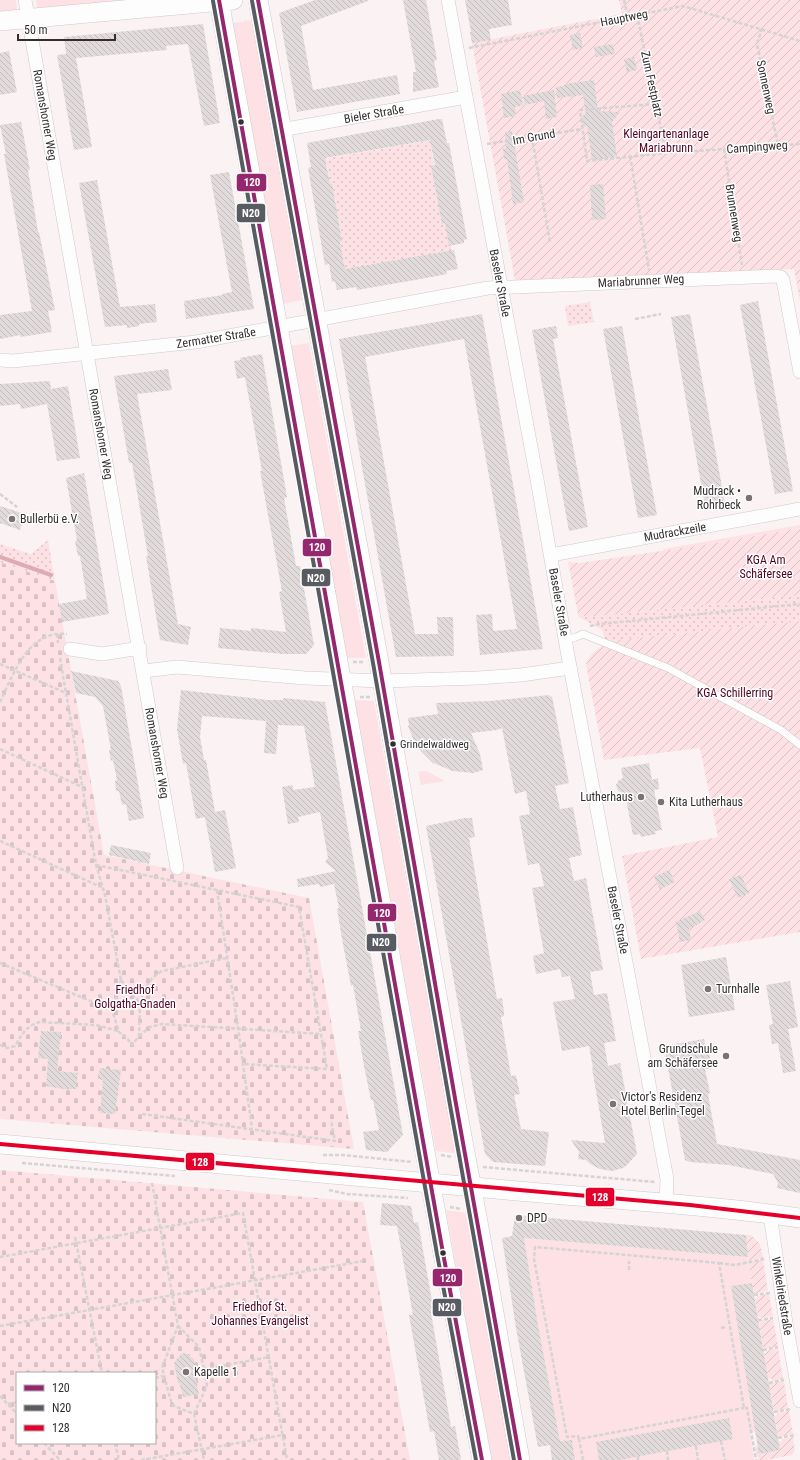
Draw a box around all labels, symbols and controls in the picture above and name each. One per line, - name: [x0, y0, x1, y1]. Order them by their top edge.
- street label: Hauptweg: [599, 7, 649, 29]
- scale bar: [18, 16, 115, 42]
- text: 50 m: [24, 23, 48, 37]
- street label: Zum Festplatz: [638, 50, 666, 118]
- street label: Sonnenweg: [753, 59, 779, 115]
- street label: Romanshorner Weg: [30, 68, 60, 162]
- street label: Bieler Straße: [343, 102, 405, 126]
- unlabelled marker: [236, 117, 246, 127]
- street label: Im Grund: [512, 126, 556, 148]
- park label: Kleingartenanlage Mariabrunn: [623, 127, 709, 155]
- street label: Campingweg: [726, 138, 788, 156]
- line badge: 120: [236, 173, 267, 192]
- text: 120: [244, 176, 261, 189]
- street label: Brunnenweg: [723, 183, 745, 243]
- line badge: N20: [236, 203, 266, 223]
- text: N20: [242, 207, 260, 220]
- street label: Baseler Straße: [487, 248, 514, 319]
- street label: Mariabrunner Weg: [597, 272, 685, 290]
- street label: Zermatter Straße: [175, 325, 257, 351]
- street label: Romanshorner Weg: [86, 387, 116, 481]
- place label: Mudrack • Rohrbeck: [693, 484, 742, 512]
- marker: Mudrack • Rohrbeck: [744, 493, 754, 503]
- place label: Bullerbü e.V.: [20, 512, 79, 526]
- marker: Bullerbü e.V.: [7, 514, 17, 524]
- street label: Mudrackzeile: [643, 520, 708, 544]
- line badge: 120: [302, 538, 332, 557]
- text: 120: [309, 541, 326, 554]
- park label: KGA Am Schäfersee: [740, 553, 793, 581]
- street label: Baseler Straße: [546, 567, 572, 638]
- line badge: N20: [301, 568, 331, 587]
- text: N20: [307, 572, 325, 585]
- park label: KGA Schillerring: [697, 686, 773, 700]
- street label: Romanshorner Weg: [142, 706, 172, 800]
- place label: Grindelwaldweg: [400, 738, 469, 751]
- marker: Grindelwaldweg: [388, 739, 398, 749]
- place label: Lutherhaus: [580, 790, 633, 804]
- marker: Lutherhaus: [636, 792, 646, 802]
- place label: Kita Lutherhaus: [669, 795, 743, 809]
- marker: Kita Lutherhaus: [656, 797, 666, 807]
- street label: Baseler Straße: [605, 885, 632, 956]
- line badge: 120: [367, 903, 397, 922]
- text: 120: [374, 907, 391, 920]
- line badge: N20: [366, 933, 397, 952]
- text: N20: [372, 936, 390, 949]
- place label: Turnhalle: [716, 982, 760, 996]
- park label: Friedhof Golgatha-Gnaden: [94, 983, 176, 1011]
- marker: Turnhalle: [703, 984, 713, 994]
- place label: Grundschule am Schäfersee: [647, 1042, 718, 1070]
- marker: Grundschule am Schäfersee: [721, 1051, 731, 1061]
- place label: Victor's Residenz Hotel Berlin-Tegel: [621, 1090, 705, 1118]
- marker: Victor's Residenz Hotel Berlin-Tegel: [608, 1099, 618, 1109]
- line badge: 128: [185, 1152, 215, 1171]
- text: 128: [192, 1156, 209, 1169]
- line badge: 128: [585, 1187, 615, 1207]
- text: 128: [592, 1191, 609, 1204]
- place label: DPD: [527, 1211, 548, 1225]
- marker: DPD: [514, 1213, 524, 1223]
- unlabelled marker: [438, 1248, 448, 1258]
- street label: Winkelriedstraße: [769, 1256, 795, 1337]
- line badge: 120: [432, 1268, 463, 1287]
- text: 120: [440, 1272, 457, 1285]
- line badge: N20: [432, 1298, 462, 1317]
- park label: Friedhof St. Johannes Evangelist: [211, 1300, 309, 1328]
- text: N20: [438, 1301, 456, 1314]
- place label: Kapelle 1: [194, 1365, 238, 1379]
- marker: Kapelle 1: [181, 1367, 191, 1377]
- legend: [16, 1372, 156, 1444]
- text: 120: [52, 1381, 70, 1395]
- text: N20: [52, 1401, 71, 1415]
- text: 128: [52, 1421, 70, 1435]

